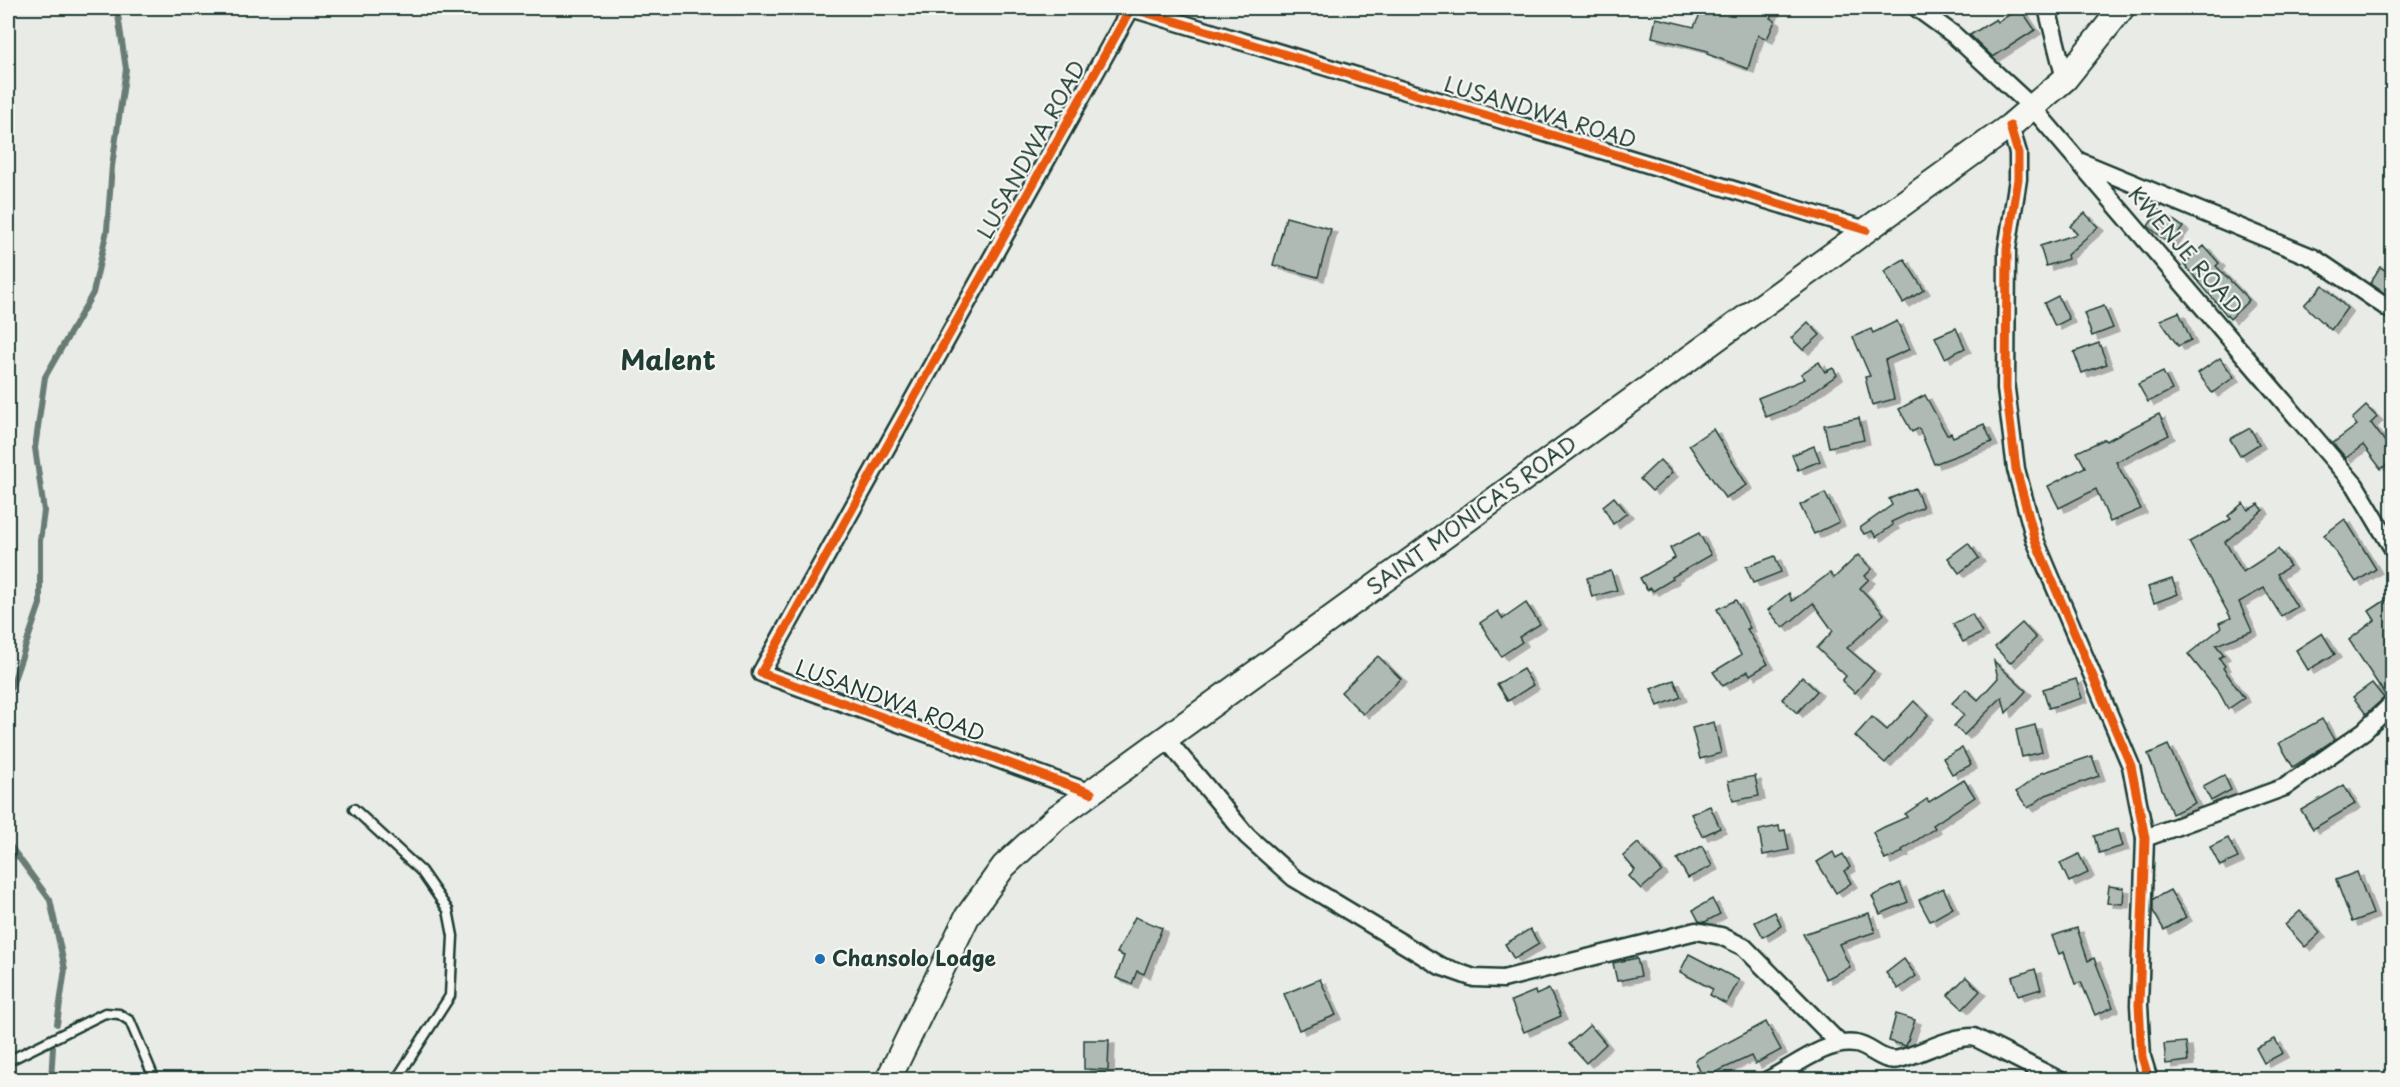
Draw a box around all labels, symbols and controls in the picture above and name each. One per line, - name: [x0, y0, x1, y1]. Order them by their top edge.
- street label: LUSANDWA ROAD: [968, 54, 1093, 244]
- street label: LUSANDWA ROAD: [1441, 67, 1641, 156]
- street label: KWENJE ROAD: [2122, 178, 2251, 321]
- district label: Malent: [620, 338, 716, 379]
- street label: SAINT MONICA'S ROAD: [1359, 427, 1583, 602]
- street label: LUSANDWA ROAD: [791, 650, 990, 748]
- place label: Chansolo Lodge: [832, 941, 996, 973]
- marker: Chansolo Lodge: [813, 952, 827, 966]

